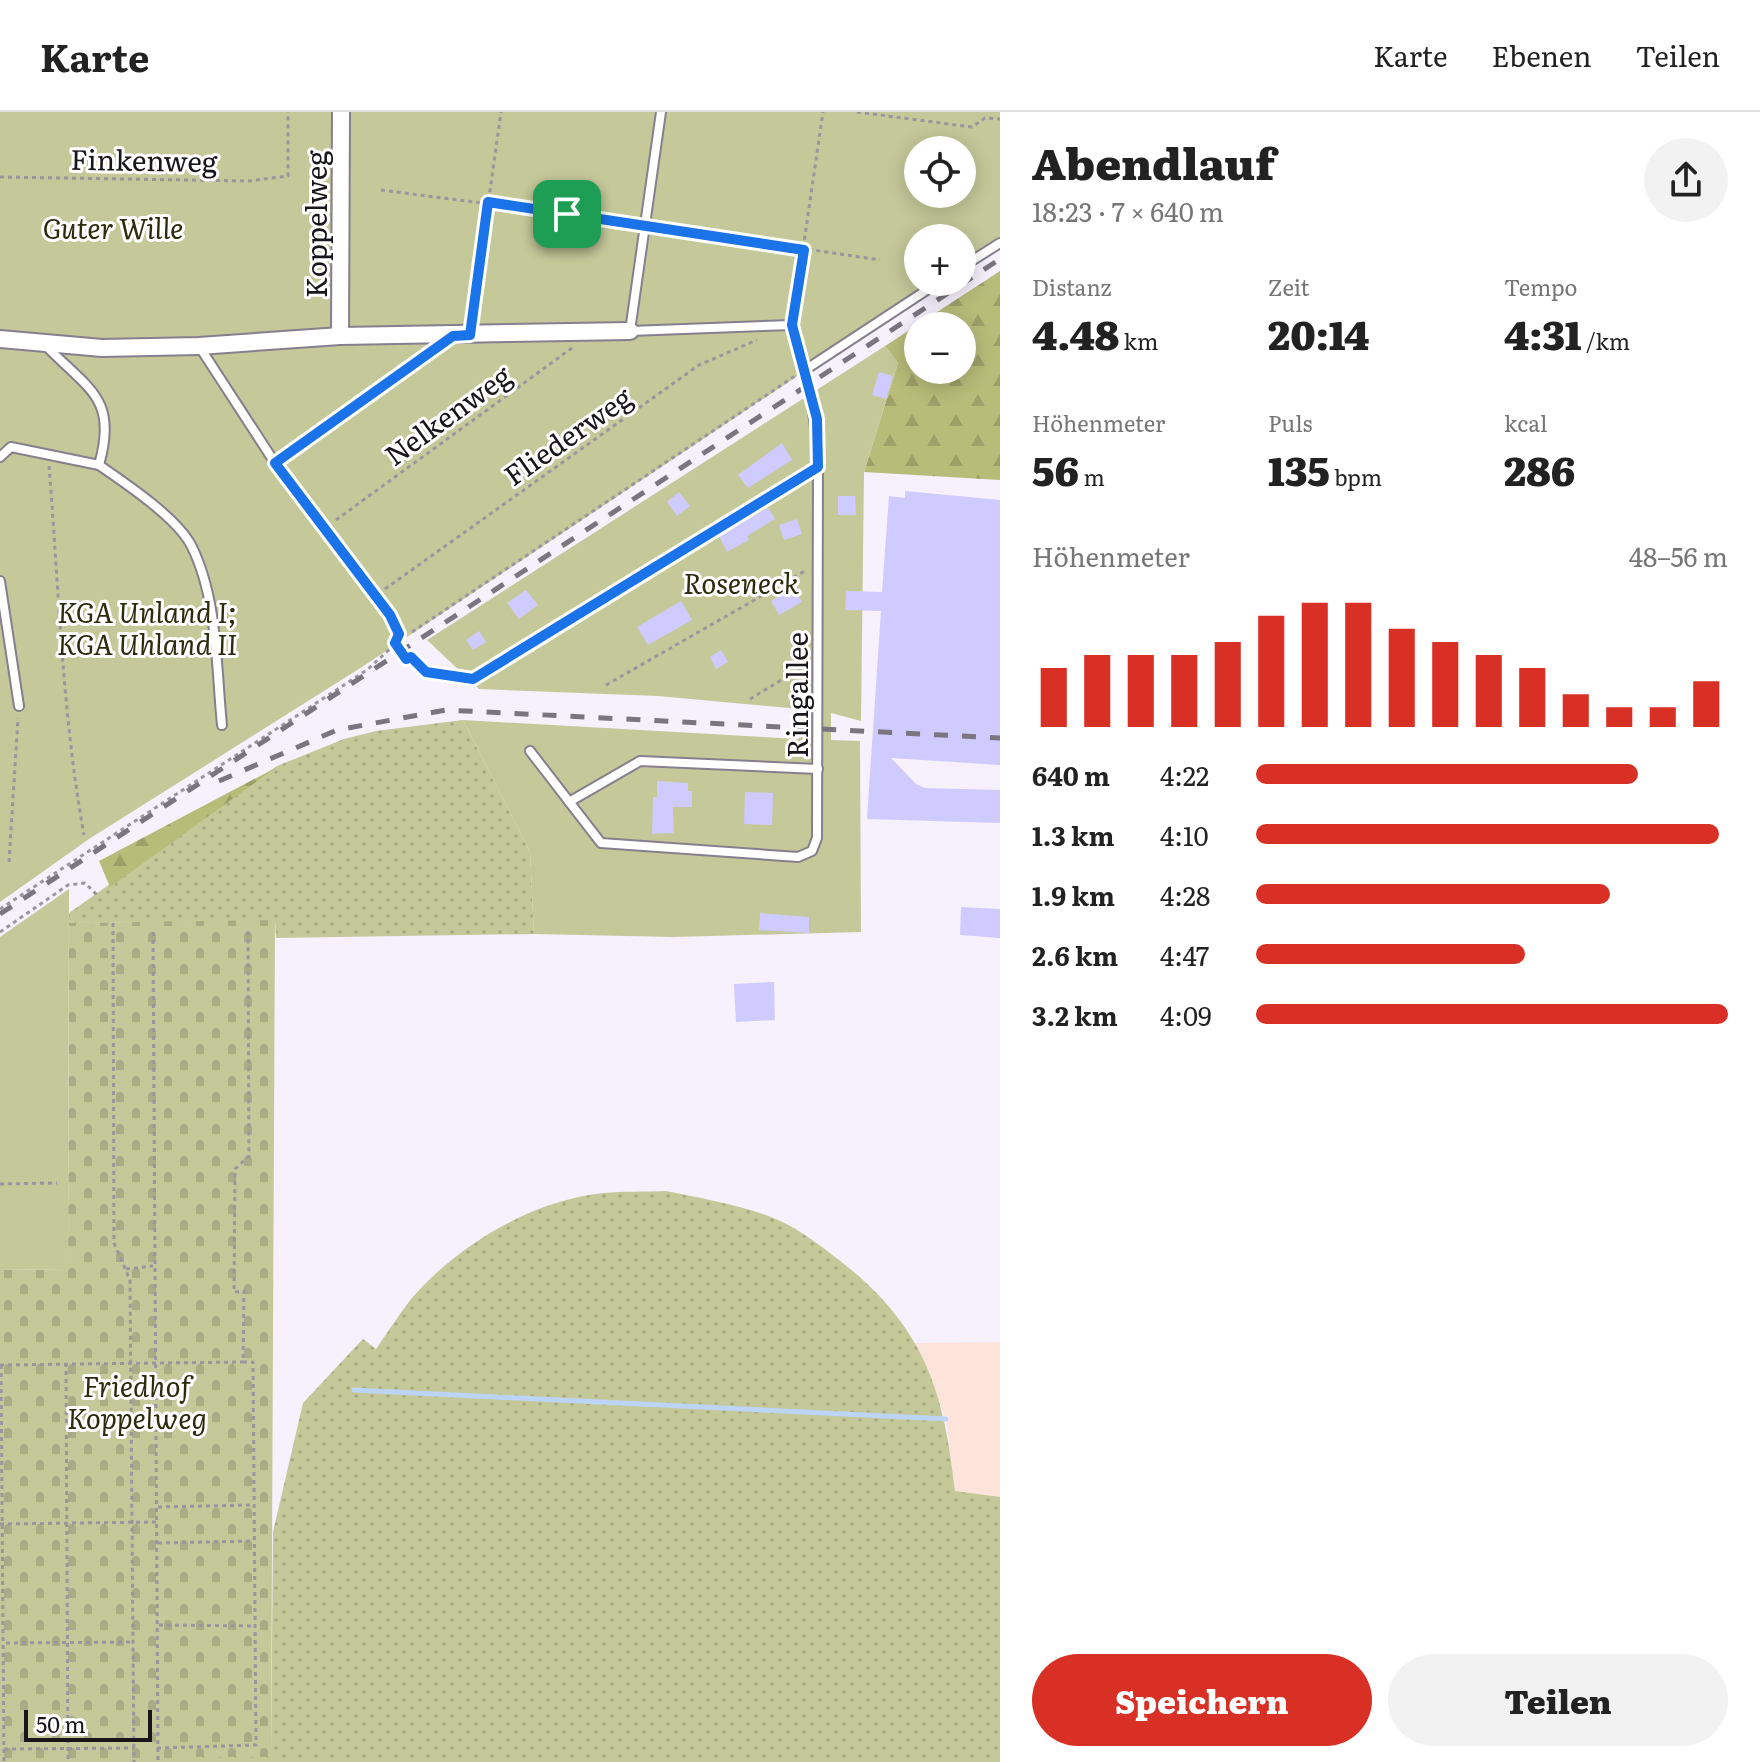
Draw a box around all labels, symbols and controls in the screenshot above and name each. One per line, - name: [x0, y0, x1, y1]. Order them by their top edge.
- text: Karte: [40, 27, 149, 84]
- text: Karte: [1373, 34, 1448, 76]
- text: Ebenen: [1492, 34, 1592, 76]
- text: Teilen: [1636, 34, 1720, 76]
- text: Abendlauf: [1032, 128, 1275, 194]
- map controls: [904, 136, 976, 384]
- button: locate: [904, 136, 976, 208]
- street label: Finkenweg: [70, 137, 218, 181]
- button: share: [1644, 138, 1728, 222]
- street label: Koppelweg: [294, 150, 336, 298]
- pin: [533, 180, 601, 248]
- text: 18:23 · 7 × 640 m: [1032, 191, 1224, 230]
- icon: arrive: [545, 192, 589, 236]
- park label: Guter Wille: [43, 206, 183, 248]
- button: +: [904, 224, 976, 296]
- text: Distanz: [1032, 270, 1111, 303]
- text: Zeit: [1268, 270, 1309, 303]
- text: Tempo: [1504, 270, 1577, 303]
- text: 4.48: [1032, 303, 1119, 362]
- text: 20:14: [1268, 303, 1369, 362]
- text: 4:31: [1504, 303, 1582, 362]
- button: −: [904, 312, 976, 384]
- text: km: [1119, 324, 1158, 357]
- text: /km: [1582, 324, 1630, 357]
- street label: Nelkenweg: [375, 353, 519, 474]
- street label: Fliederweg: [494, 375, 640, 495]
- text: Höhenmeter: [1032, 406, 1165, 439]
- text: Puls: [1268, 406, 1313, 439]
- text: kcal: [1504, 406, 1547, 439]
- text: 56: [1032, 439, 1079, 498]
- text: 135: [1268, 439, 1330, 498]
- text: 286: [1504, 439, 1575, 498]
- text: m: [1079, 460, 1105, 493]
- text: bpm: [1330, 460, 1382, 493]
- text: Höhenmeter: [1032, 536, 1190, 575]
- text: 48–56 m: [1629, 536, 1728, 575]
- park label: Roseneck: [683, 561, 800, 603]
- park label: KGA Unland I; KGA Uhland II: [57, 590, 237, 664]
- street label: Ringallee: [775, 632, 817, 758]
- text: 640 m: [1032, 755, 1110, 794]
- text: 4:22: [1160, 755, 1209, 794]
- text: 1.3 km: [1032, 815, 1114, 854]
- text: 4:10: [1160, 815, 1209, 854]
- text: 1.9 km: [1032, 875, 1115, 914]
- text: 4:28: [1160, 875, 1210, 914]
- text: 2.6 km: [1032, 935, 1118, 974]
- text: 4:47: [1160, 935, 1209, 974]
- text: 3.2 km: [1032, 995, 1118, 1034]
- text: 4:09: [1160, 995, 1212, 1034]
- park label: Friedhof Koppelweg: [67, 1364, 207, 1438]
- button: Speichern: [1032, 1654, 1372, 1746]
- button: Teilen: [1388, 1654, 1728, 1746]
- scale bar: [24, 1706, 152, 1742]
- text: 50 m: [36, 1707, 86, 1740]

